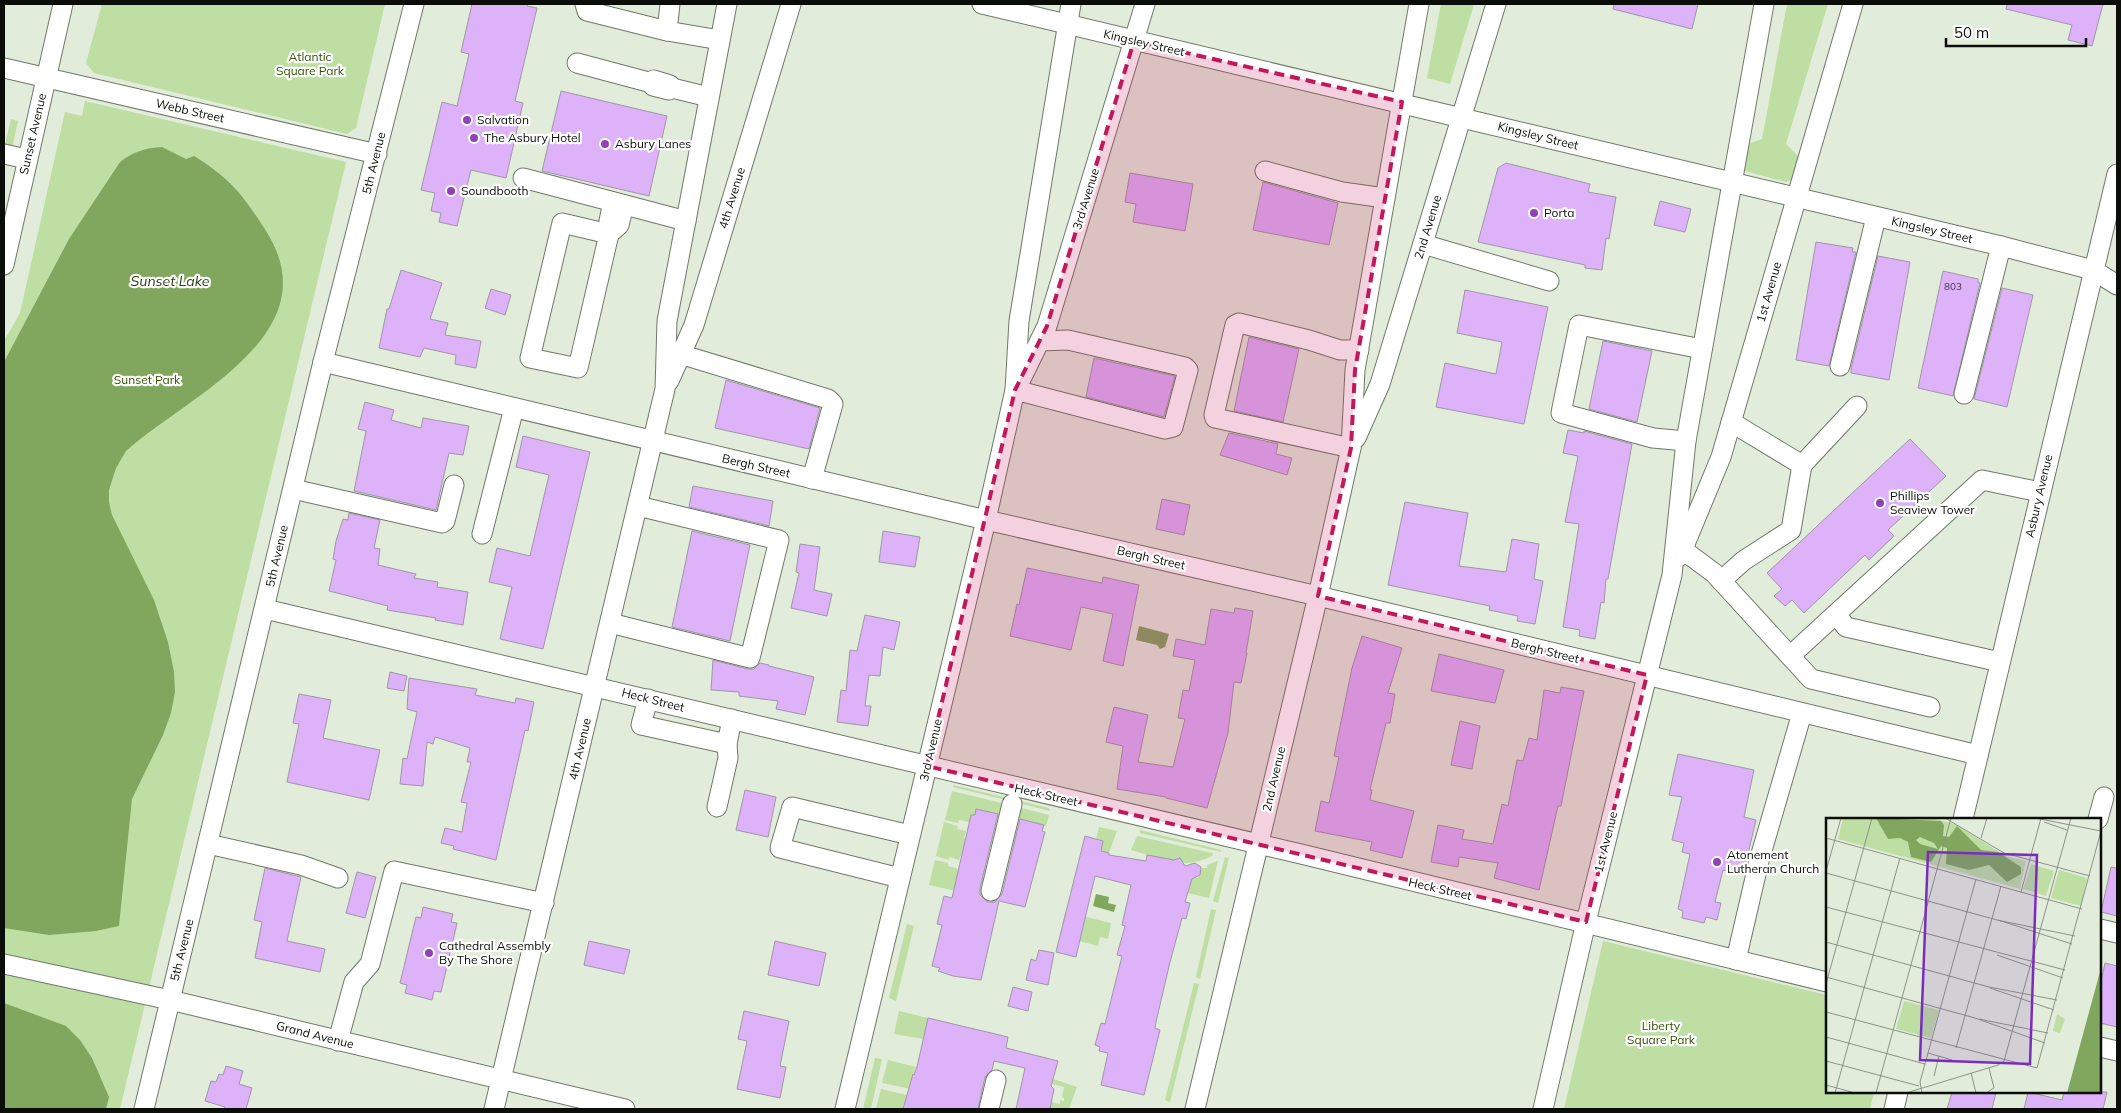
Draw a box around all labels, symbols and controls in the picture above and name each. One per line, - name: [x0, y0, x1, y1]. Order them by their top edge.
- scale bar: [1946, 15, 2086, 47]
- text: 50 m: [1954, 23, 1989, 42]
- street label: Kingsley Street: [1102, 26, 1186, 59]
- park label: Atlantic Square Park: [276, 49, 345, 78]
- street label: Sunset Avenue: [16, 92, 49, 176]
- street label: Webb Street: [154, 95, 226, 126]
- place label: Salvation: [477, 112, 529, 127]
- marker: Salvation: [461, 114, 473, 126]
- street label: Kingsley Street: [1496, 118, 1580, 153]
- street label: 5th Avenue: [359, 130, 388, 195]
- place label: The Asbury Hotel: [484, 130, 581, 145]
- marker: The Asbury Hotel: [468, 132, 480, 144]
- place label: Asbury Lanes: [615, 136, 691, 151]
- marker: Asbury Lanes: [599, 138, 611, 150]
- street label: 4th Avenue: [715, 165, 748, 230]
- street label: 3rd Avenue: [1069, 166, 1102, 231]
- place label: Soundbooth: [461, 183, 529, 198]
- marker: Soundbooth: [445, 185, 457, 197]
- street label: 2nd Avenue: [1411, 193, 1444, 261]
- place label: Porta: [1544, 205, 1574, 220]
- marker: Porta: [1528, 207, 1540, 219]
- street label: Kingsley Street: [1890, 213, 1974, 246]
- street label: 1st Avenue: [1753, 260, 1784, 324]
- water label: Sunset Lake: [131, 272, 210, 290]
- house number: 803: [1944, 280, 1962, 293]
- park label: Sunset Park: [114, 372, 181, 387]
- street label: Bergh Street: [721, 450, 792, 481]
- street label: Asbury Avenue: [2022, 453, 2055, 539]
- place label: Phillips Seaview Tower: [1890, 488, 1975, 517]
- marker: Phillips Seaview Tower: [1874, 497, 1886, 509]
- street label: 5th Avenue: [262, 523, 291, 588]
- street label: Bergh Street: [1116, 542, 1187, 573]
- street label: Bergh Street: [1510, 635, 1581, 666]
- street label: Heck Street: [620, 684, 686, 715]
- street label: 4th Avenue: [565, 716, 594, 781]
- street label: 3rd Avenue: [916, 717, 945, 783]
- street label: 2nd Avenue: [1259, 745, 1288, 813]
- street label: Heck Street: [1013, 780, 1079, 809]
- street label: 1st Avenue: [1591, 810, 1620, 874]
- inset map: [1826, 818, 2101, 1093]
- place label: Atonement Lutheran Church: [1727, 847, 1819, 876]
- marker: Atonement Lutheran Church: [1711, 856, 1723, 868]
- street label: Heck Street: [1407, 874, 1473, 903]
- street label: 5th Avenue: [167, 917, 196, 982]
- place label: Cathedral Assembly By The Shore: [439, 938, 551, 967]
- marker: Cathedral Assembly By The Shore: [423, 947, 435, 959]
- street label: Grand Avenue: [275, 1018, 355, 1051]
- park label: Liberty Square Park: [1627, 1018, 1696, 1047]

